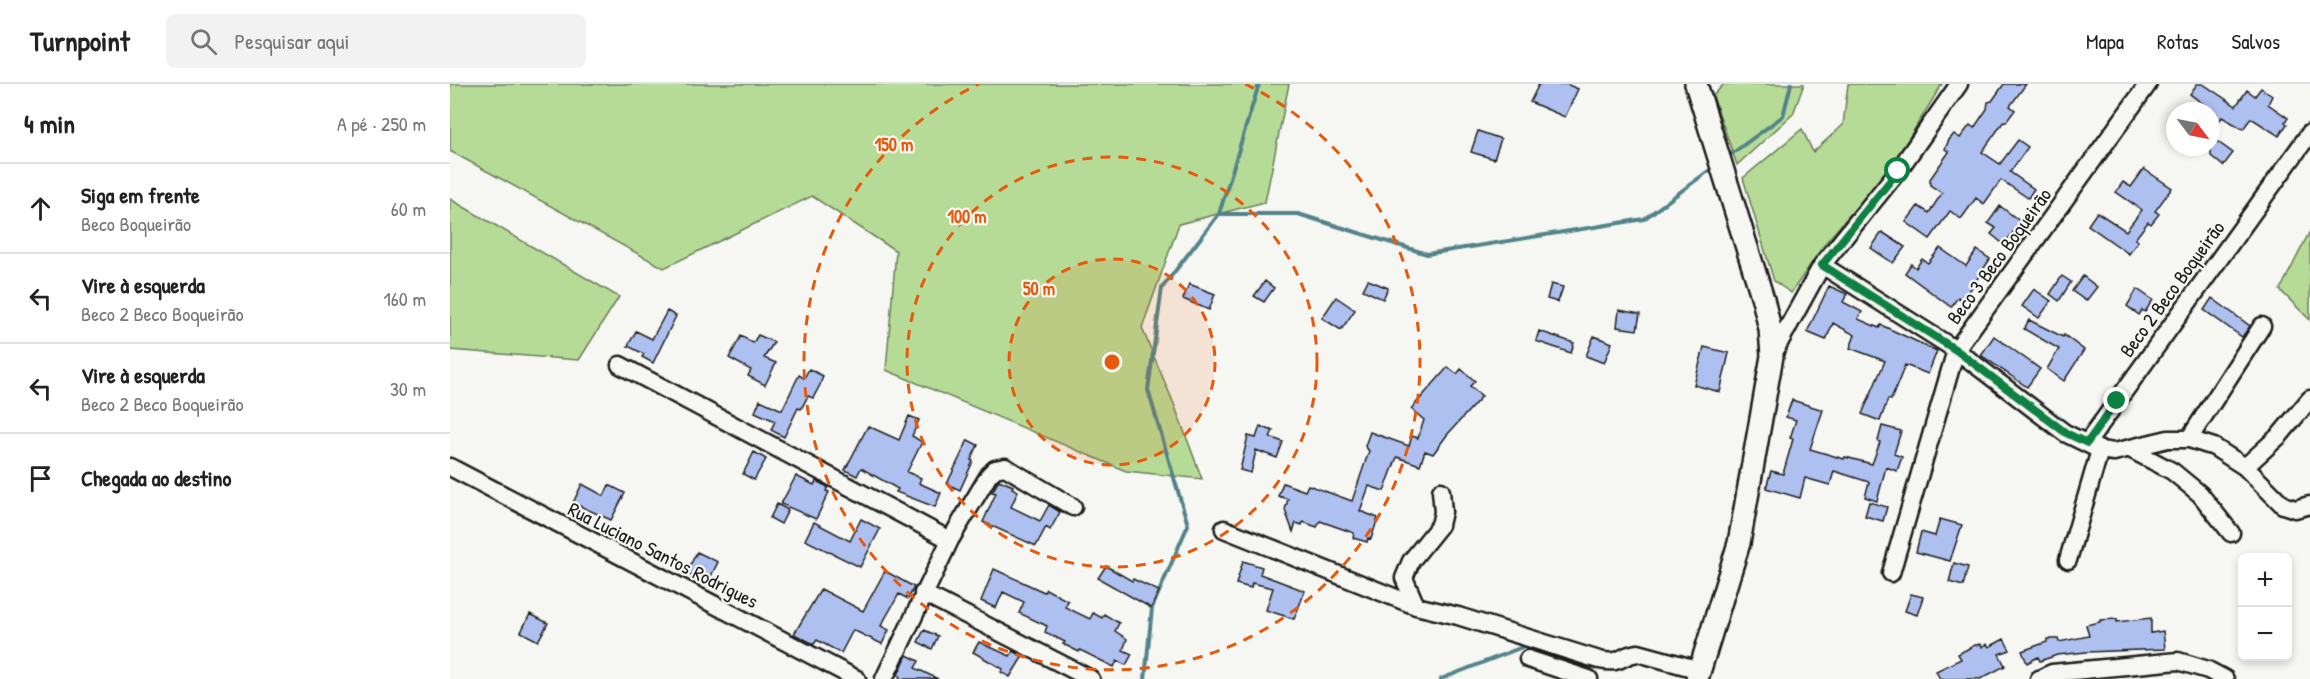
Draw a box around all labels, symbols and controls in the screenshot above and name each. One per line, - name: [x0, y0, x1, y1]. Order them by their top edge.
- search box: [166, 14, 586, 68]
- text: Turnpoint: [30, 22, 130, 60]
- icon: search: [187, 25, 220, 58]
- text: Pesquisar aqui: [235, 26, 349, 56]
- text: Mapa: [2086, 27, 2124, 56]
- text: Rotas: [2157, 27, 2199, 56]
- text: Salvos: [2232, 27, 2280, 56]
- north arrow: [2166, 102, 2220, 156]
- text: 4 min: [24, 106, 75, 141]
- text: A pé · 250 m: [337, 110, 426, 137]
- text: 150 m: [875, 132, 913, 157]
- route start: [1884, 157, 1910, 183]
- text: Siga em frente: [81, 180, 200, 210]
- street label: Beco 3 Beco Boqueirão: [1940, 182, 2057, 329]
- icon: ahead: [24, 192, 57, 225]
- text: 60 m: [391, 195, 426, 222]
- text: 100 m: [947, 204, 987, 229]
- text: Beco Boqueirão: [81, 210, 191, 237]
- street label: Beco 2 Beco Boqueirão: [2113, 215, 2230, 362]
- text: Vire à esquerda: [81, 270, 205, 300]
- text: 50 m: [1023, 276, 1055, 301]
- icon: left: [24, 282, 57, 315]
- text: 160 m: [384, 285, 426, 312]
- text: Beco 2 Beco Boqueirão: [81, 300, 244, 327]
- centre of rings: [1102, 352, 1122, 372]
- text: Vire à esquerda: [81, 360, 205, 390]
- icon: left: [24, 372, 57, 405]
- text: 30 m: [390, 375, 426, 402]
- route end: [2103, 387, 2129, 413]
- text: Beco 2 Beco Boqueirão: [81, 390, 244, 417]
- icon: arrive: [24, 462, 57, 495]
- text: Chegada ao destino: [81, 463, 231, 493]
- street label: Rua Luciano Santos Rodrigues: [564, 495, 763, 614]
- map controls: [2238, 553, 2292, 661]
- button: +: [2238, 553, 2292, 607]
- button: −: [2238, 607, 2292, 661]

